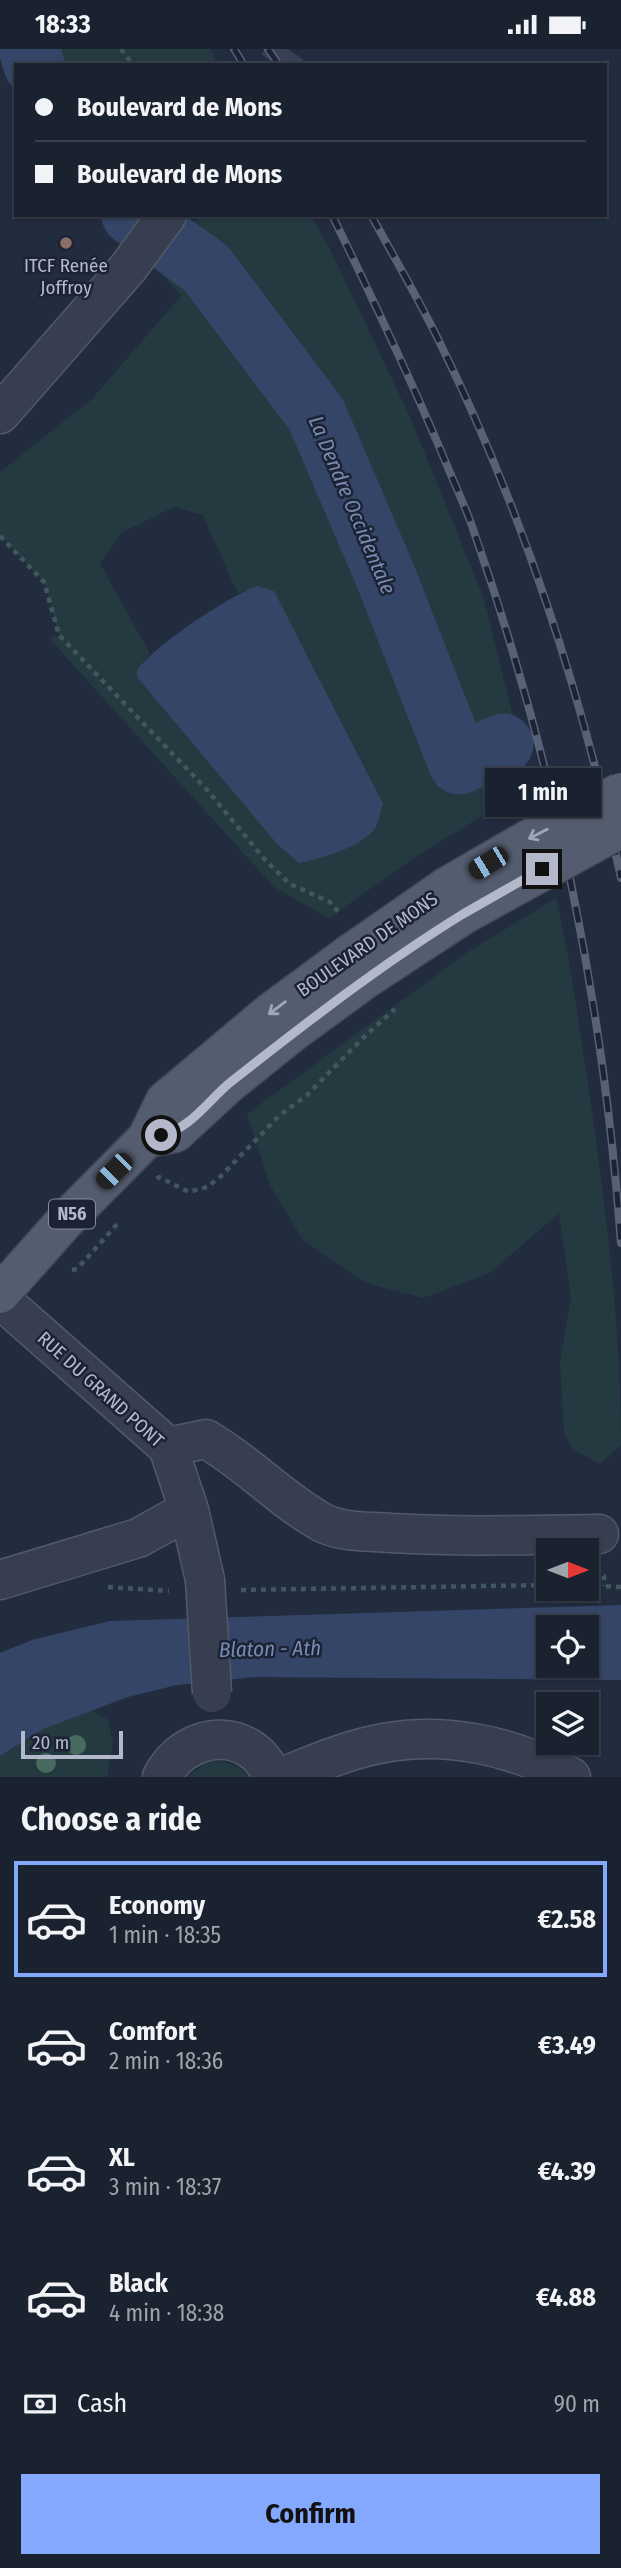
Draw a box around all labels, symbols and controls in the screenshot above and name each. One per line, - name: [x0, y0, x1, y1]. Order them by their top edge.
- text: 18:33: [35, 9, 91, 40]
- text: Boulevard de Mons: [77, 92, 282, 123]
- text: Boulevard de Mons: [77, 159, 282, 190]
- marker: ITCF Renée Joffroy: [58, 235, 74, 251]
- place label: ITCF Renée Joffroy: [24, 254, 108, 299]
- water label: La Dendre Occidentale: [303, 412, 401, 598]
- callout: 1 min: [484, 767, 600, 817]
- text: 1 min: [518, 778, 568, 806]
- one-way arrow: [528, 827, 549, 841]
- car: [465, 843, 512, 883]
- route end: [526, 853, 558, 885]
- street label: BOULEVARD DE MONS: [292, 887, 442, 1002]
- one-way arrow: [268, 1001, 287, 1015]
- route start: [145, 1119, 177, 1151]
- car: [92, 1149, 137, 1193]
- road number: N56: [49, 1199, 95, 1229]
- street label: RUE DU GRAND PONT: [33, 1327, 169, 1452]
- north arrow: [536, 1538, 598, 1601]
- map controls: [536, 1538, 599, 1755]
- button: locate: [536, 1615, 599, 1678]
- water label: Blaton - Ath: [219, 1635, 321, 1663]
- button: layers: [536, 1692, 599, 1755]
- scale bar: [21, 1728, 122, 1760]
- text: 20 m: [32, 1731, 69, 1754]
- text: Choose a ride: [21, 1800, 202, 1838]
- icon: car: [25, 1888, 88, 1951]
- text: Economy: [109, 1890, 205, 1921]
- text: €2.58: [538, 1904, 596, 1935]
- text: 1 min · 18:35: [109, 1921, 221, 1949]
- icon: car: [25, 2014, 88, 2077]
- text: Comfort: [109, 2016, 197, 2047]
- text: €3.49: [538, 2030, 596, 2061]
- text: 2 min · 18:36: [109, 2047, 223, 2075]
- icon: car: [25, 2140, 88, 2203]
- text: XL: [109, 2142, 135, 2173]
- text: €4.39: [538, 2156, 596, 2187]
- text: 3 min · 18:37: [109, 2173, 221, 2201]
- icon: car: [25, 2266, 88, 2329]
- text: Black: [109, 2268, 168, 2299]
- text: €4.88: [536, 2282, 596, 2313]
- text: 4 min · 18:38: [109, 2299, 224, 2327]
- icon: cash: [21, 2385, 59, 2423]
- text: Cash: [77, 2388, 127, 2419]
- text: 90 m: [554, 2390, 600, 2418]
- button: Confirm: [21, 2474, 600, 2554]

